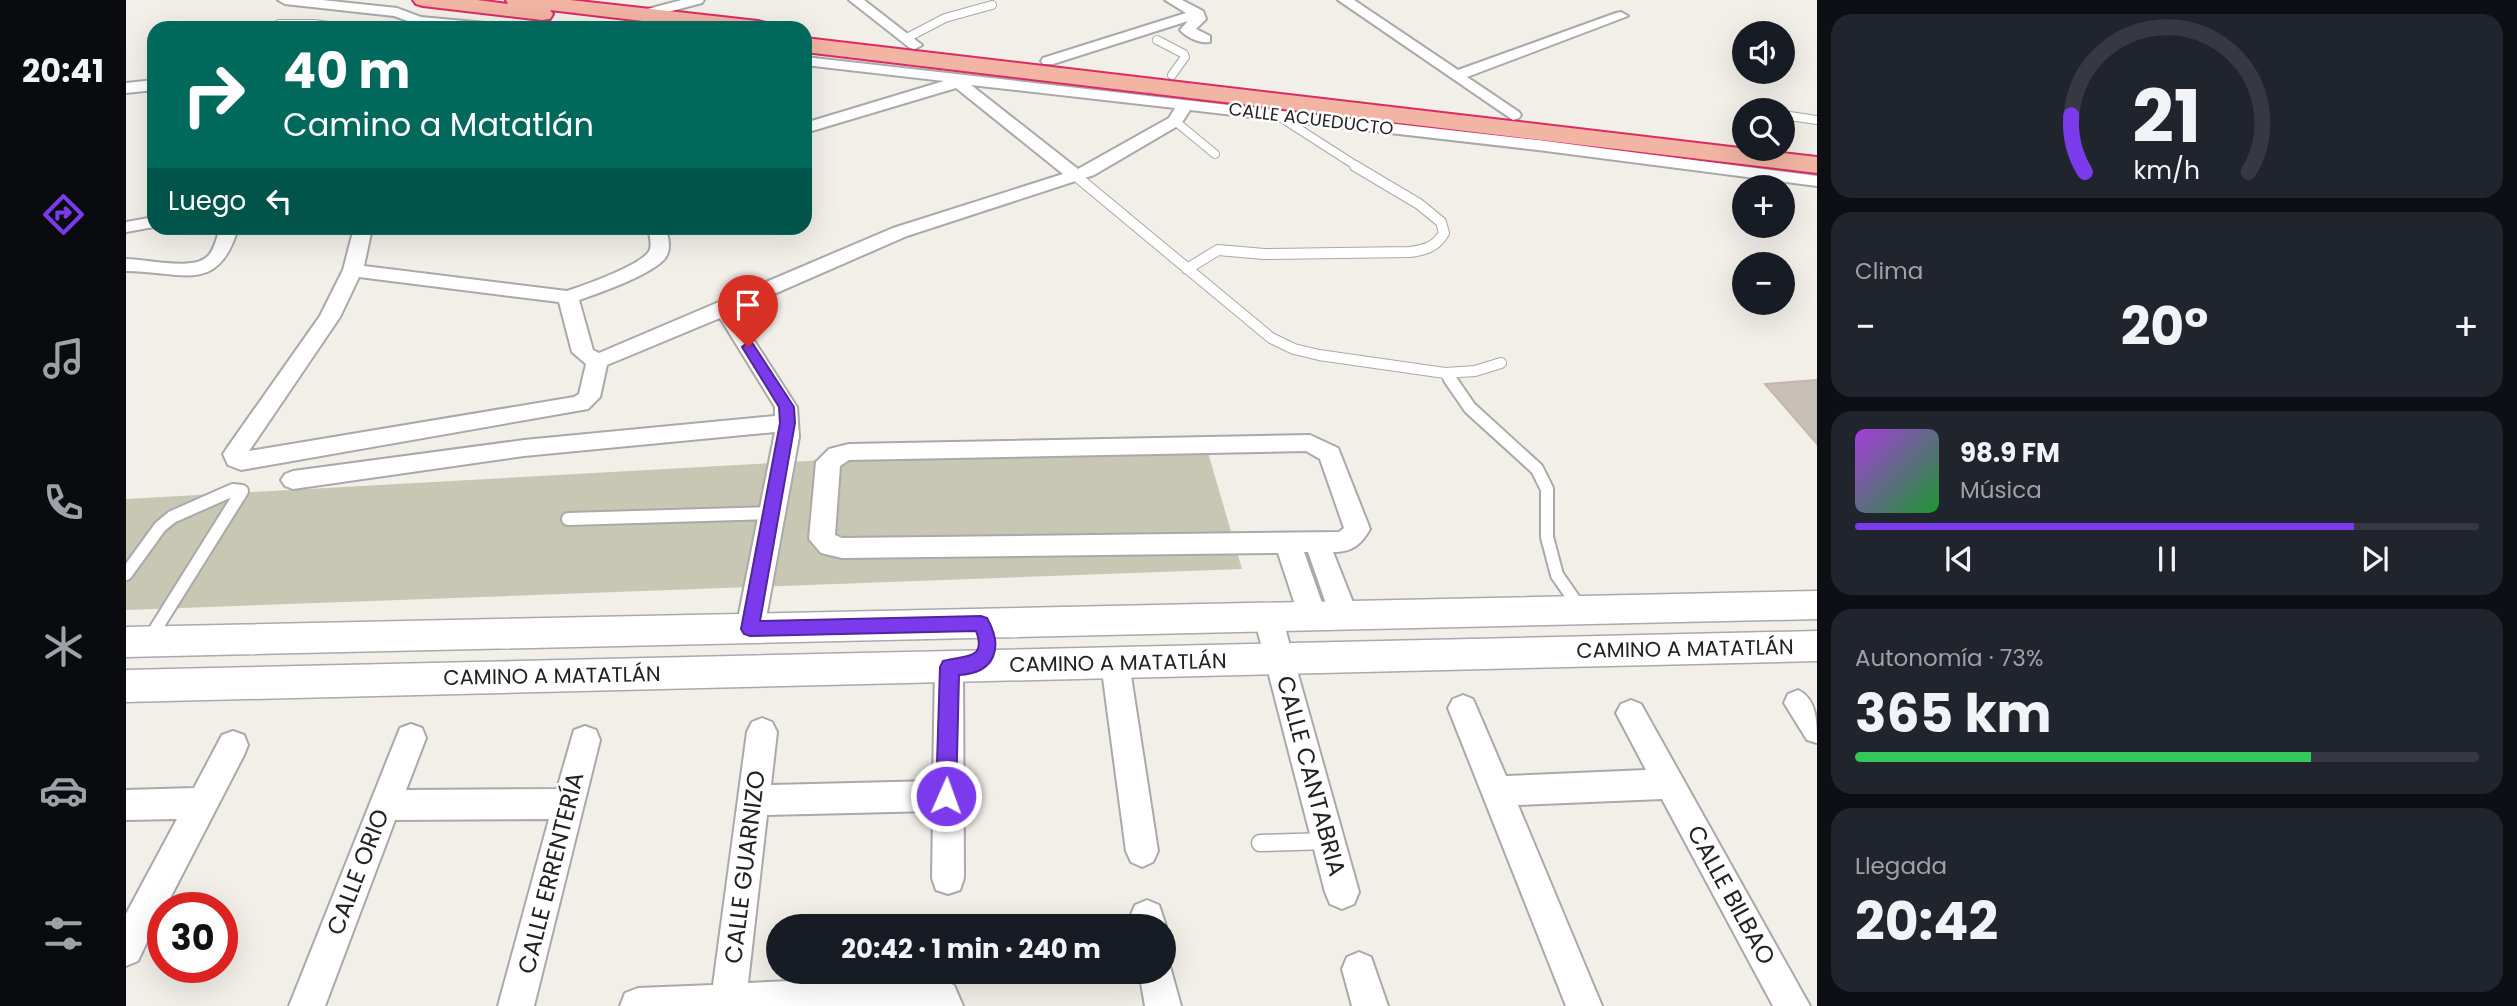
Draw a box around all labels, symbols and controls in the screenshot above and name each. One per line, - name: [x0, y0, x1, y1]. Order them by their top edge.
- map controls: [1732, 21, 1795, 315]
- button: sound: [1732, 21, 1795, 84]
- text: 40 m: [283, 37, 410, 105]
- text: 20:41: [22, 48, 104, 93]
- icon: right: [168, 49, 259, 140]
- text: 21: [2133, 67, 2201, 168]
- street label: CALLE ACUEDUCTO: [1227, 96, 1395, 141]
- button: search: [1732, 98, 1795, 161]
- text: Camino a Matatlán: [283, 102, 594, 147]
- text: km/h: [2134, 153, 2200, 188]
- button: +: [1732, 175, 1795, 238]
- icon: left: [260, 182, 298, 220]
- text: Luego: [168, 183, 246, 219]
- icon: directions: [39, 190, 88, 239]
- button: −: [1732, 252, 1795, 315]
- text: Clima: [1855, 255, 1923, 287]
- pin: [718, 275, 778, 347]
- icon: arrive: [729, 286, 767, 324]
- text: 20°: [2121, 290, 2208, 363]
- text: −: [1855, 300, 1876, 353]
- text: +: [2453, 300, 2479, 353]
- icon: music: [39, 334, 88, 383]
- text: 98.9 FM: [1960, 435, 2060, 471]
- text: Música: [1960, 474, 2042, 506]
- icon: phone: [39, 478, 88, 527]
- icon: previous: [1940, 540, 1978, 578]
- icon: pause: [2148, 540, 2186, 578]
- icon: next: [2356, 540, 2394, 578]
- icon: climate: [39, 622, 88, 671]
- street label: CAMINO A MATATLÁN: [1576, 632, 1794, 665]
- text: Autonomía · 73%: [1855, 642, 2043, 674]
- street label: CAMINO A MATATLÁN: [1009, 646, 1227, 679]
- street label: CAMINO A MATATLÁN: [443, 659, 661, 692]
- street label: CALLE CANTABRIA: [1269, 672, 1354, 880]
- text: 365 km: [1855, 677, 2052, 750]
- position arrow: [909, 759, 983, 833]
- icon: car: [39, 766, 88, 815]
- street label: CALLE GUARNIZO: [716, 768, 773, 965]
- street label: CALLE ERRENTERÍA: [509, 769, 592, 977]
- street label: CALLE ORIO: [318, 804, 397, 940]
- street label: CALLE BILBAO: [1679, 819, 1783, 970]
- text: Llegada: [1855, 850, 1947, 882]
- text: 20:42: [1855, 885, 1998, 958]
- speed limit sign: 30: [147, 892, 238, 983]
- icon: filters: [39, 909, 88, 958]
- text: 20:42 · 1 min · 240 m: [841, 931, 1101, 967]

